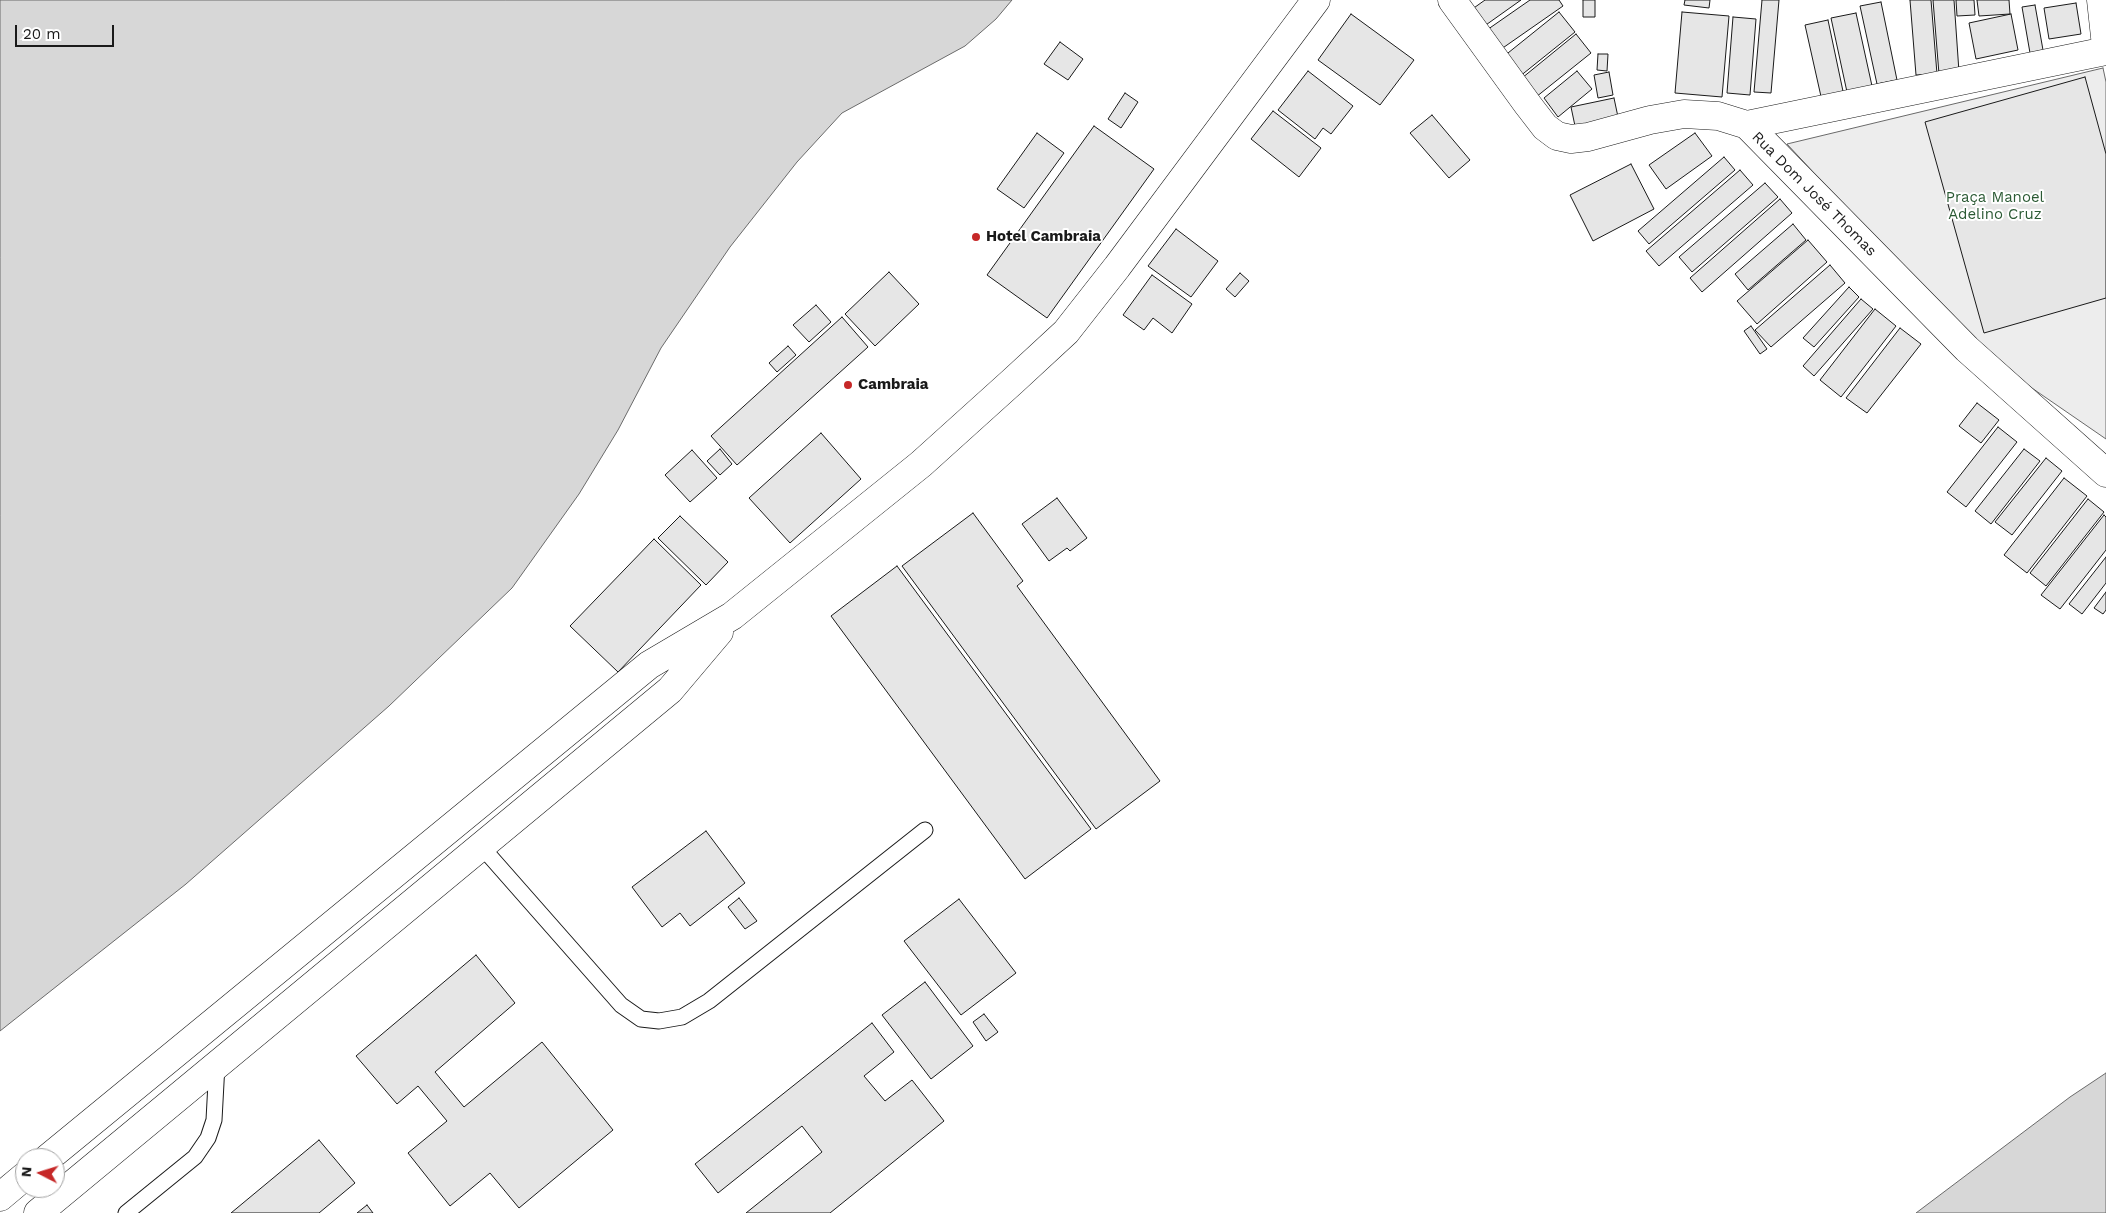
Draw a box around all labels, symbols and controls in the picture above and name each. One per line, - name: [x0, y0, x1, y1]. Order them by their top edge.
- scale bar: [18, 15, 116, 47]
- text: 20 m: [23, 25, 61, 43]
- street label: Rua Dom José Thomas: [1748, 128, 1880, 260]
- park label: Praça Manoel Adelino Cruz: [1946, 189, 2044, 224]
- place label: Hotel Cambraia: [986, 228, 1101, 246]
- marker: Hotel Cambraia: [970, 231, 982, 243]
- place label: Cambraia: [858, 376, 929, 394]
- marker: Cambraia: [842, 379, 854, 391]
- north arrow: [15, 1148, 65, 1198]
- text: N: [18, 1166, 34, 1178]

